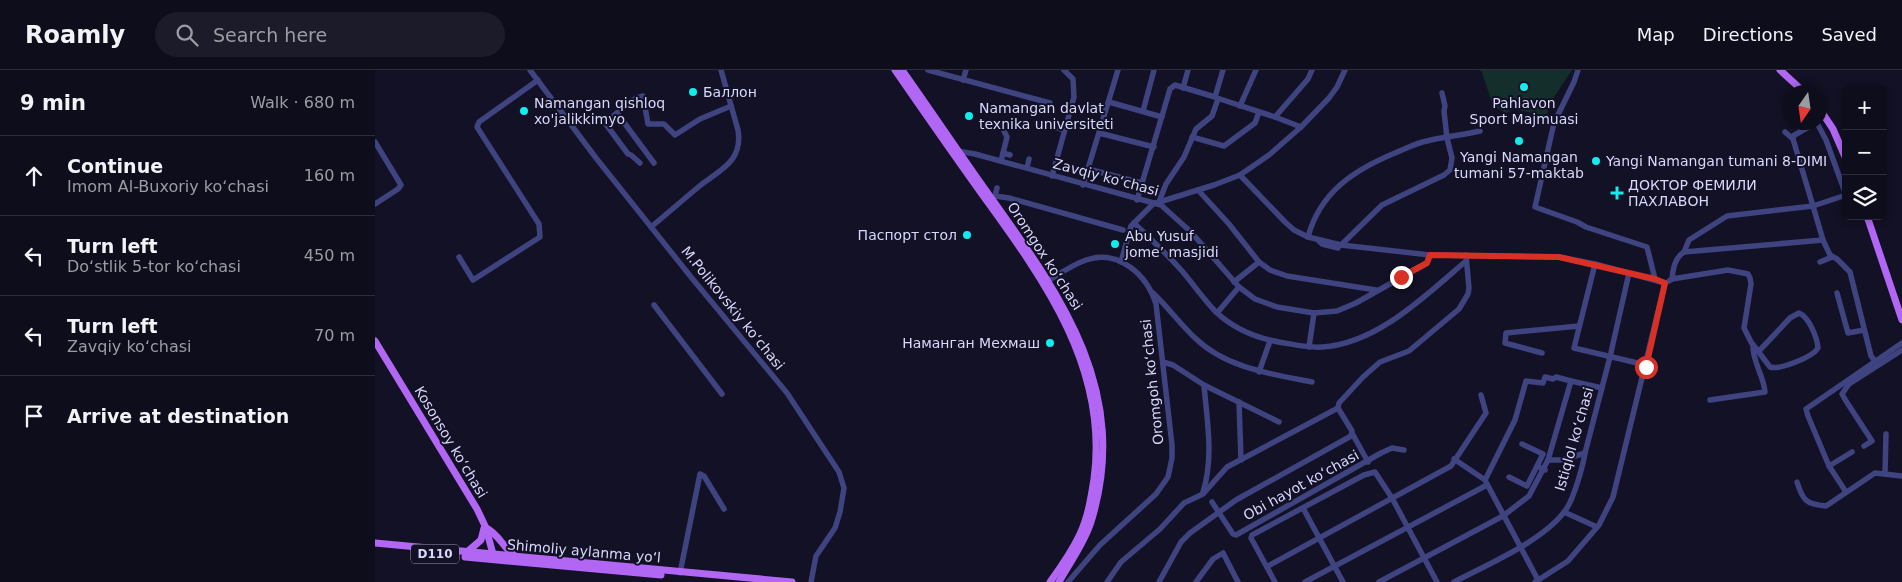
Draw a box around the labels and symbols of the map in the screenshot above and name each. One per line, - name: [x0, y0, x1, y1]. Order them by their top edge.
- marker: Pahlavon Sport Majmuasi: [1518, 81, 1530, 93]
- place label: Баллон: [703, 84, 757, 100]
- north arrow: [1782, 85, 1827, 130]
- marker: Баллон: [687, 86, 699, 98]
- place label: Namangan qishloq xo'jalikkimyo: [534, 95, 665, 127]
- place label: Pahlavon Sport Majmuasi: [1470, 95, 1578, 127]
- place label: Namangan davlat texnika universiteti: [979, 100, 1114, 132]
- marker: Namangan qishloq xo'jalikkimyo: [518, 105, 530, 117]
- marker: Namangan davlat texnika universiteti: [963, 110, 975, 122]
- marker: Yangi Namangan tumani 57-maktab: [1513, 135, 1525, 147]
- place label: Yangi Namangan tumani 57-maktab: [1454, 149, 1584, 181]
- place label: Yangi Namangan tumani 8-DIMI: [1605, 153, 1827, 169]
- street label: Zavqiy koʻchasi: [1051, 155, 1161, 199]
- marker: Yangi Namangan tumani 8-DIMI: [1590, 155, 1602, 167]
- place label: ДОКТОР ФЕМИЛИ ПАХЛАВОН: [1628, 177, 1757, 209]
- marker: ДОКТОР ФЕМИЛИ ПАХЛАВОН: [1610, 186, 1624, 200]
- street label: Oromgox ko‘chasi: [1004, 199, 1086, 313]
- place label: Паспорт стол: [858, 227, 957, 243]
- place label: Abu Yusuf jome’ masjidi: [1124, 228, 1219, 260]
- marker: Паспорт стол: [961, 229, 973, 241]
- marker: Abu Yusuf jome’ masjidi: [1109, 238, 1121, 250]
- street label: M.Polikovskiy koʻchasi: [678, 243, 788, 373]
- route end: [1390, 266, 1413, 289]
- street label: Oromgoh koʻchasi: [1137, 318, 1167, 446]
- place label: Наманган Мехмаш: [902, 335, 1040, 351]
- marker: Наманган Мехмаш: [1044, 337, 1056, 349]
- route start: [1635, 356, 1658, 379]
- street label: Kosonsoy koʻchasi: [411, 383, 491, 501]
- street label: Istiqlol ko‘chasi: [1552, 385, 1596, 493]
- street label: Obi hayot koʻchasi: [1241, 447, 1361, 523]
- street label: Shimoliy aylanma yoʻl: [506, 536, 662, 566]
- road number: D110: [411, 544, 459, 564]

